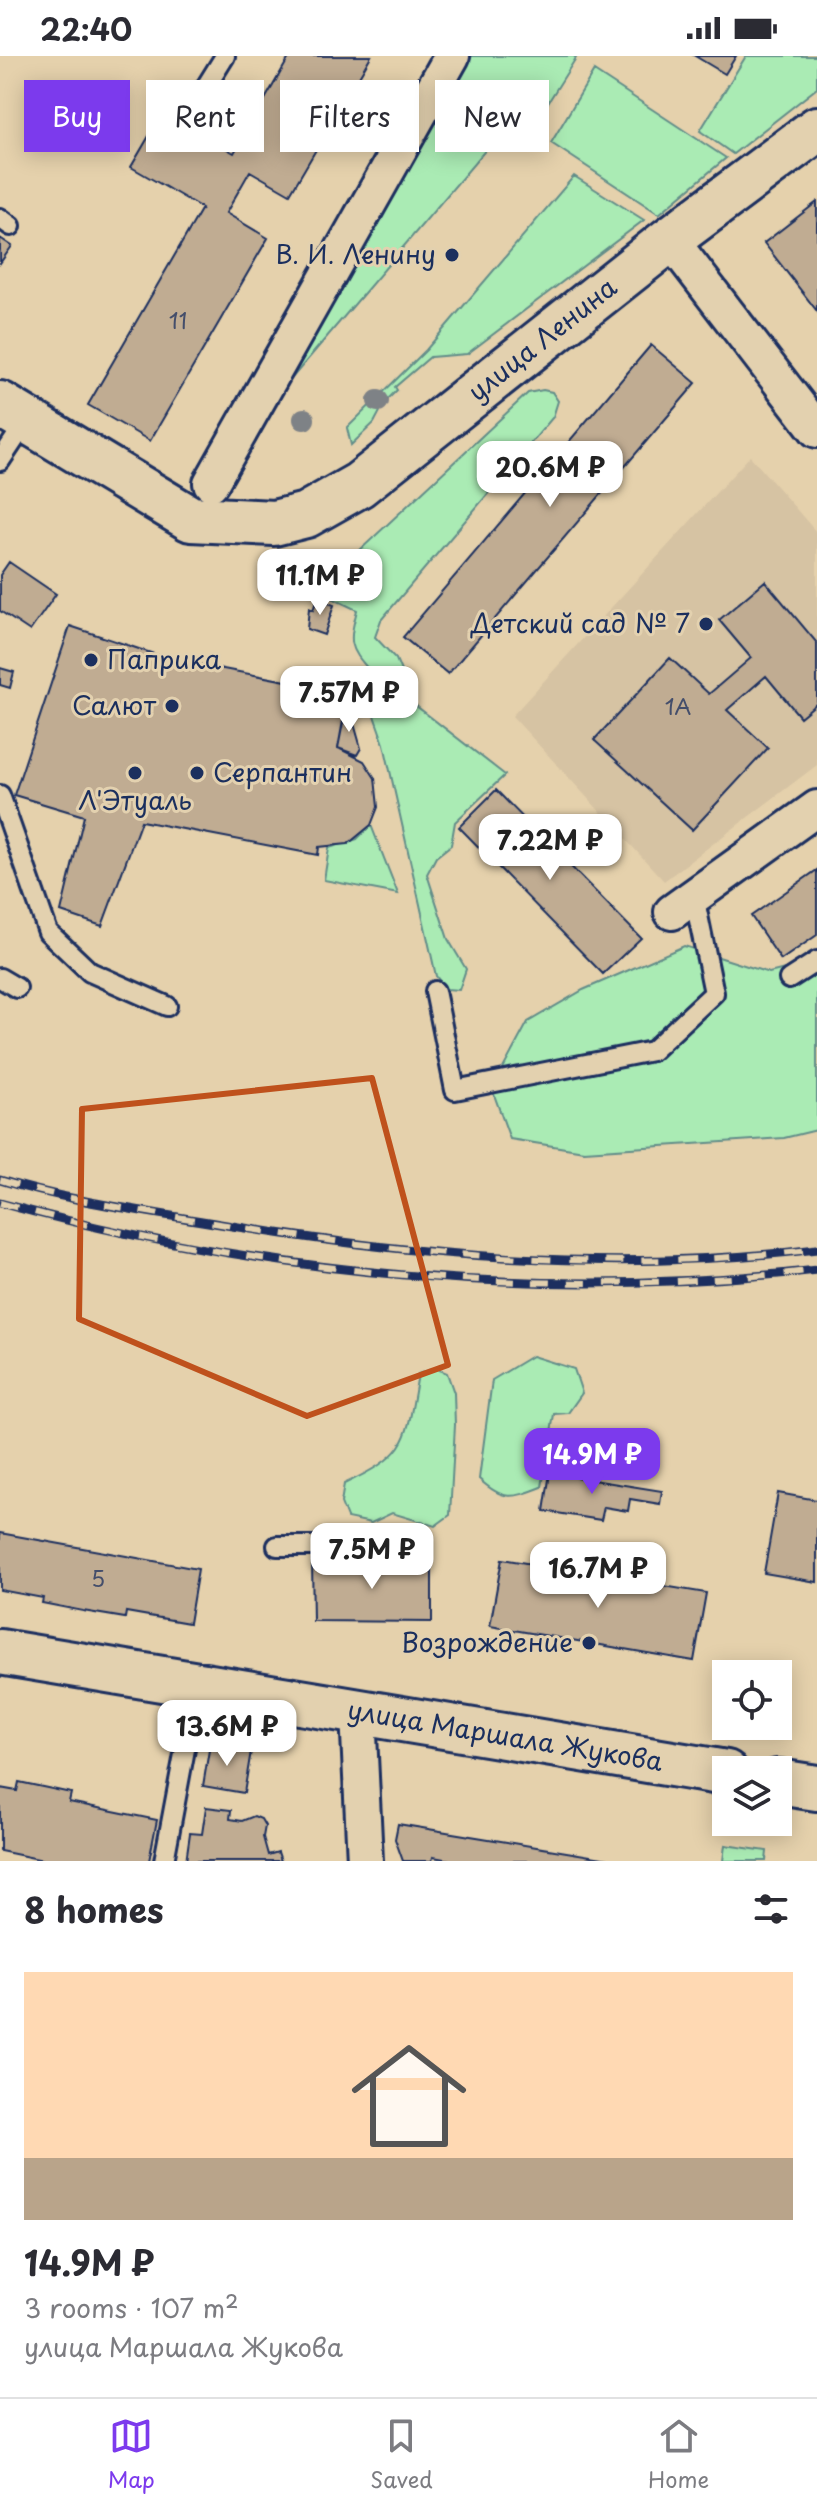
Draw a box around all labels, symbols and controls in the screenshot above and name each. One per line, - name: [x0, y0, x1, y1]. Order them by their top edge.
- text: 22:40: [40, 6, 132, 51]
- chip: Buy: [24, 80, 130, 152]
- chip: Rent: [146, 80, 264, 152]
- chip: Filters: [280, 80, 419, 152]
- chip: New: [435, 80, 549, 152]
- place label: В. И. Ленину: [275, 234, 436, 273]
- marker: В. И. Ленину: [443, 246, 461, 264]
- street label: улица Ленина: [459, 267, 625, 410]
- house number: 11: [169, 303, 187, 336]
- pin: 20.6M ₽: [476, 441, 624, 509]
- text: 20.6M ₽: [495, 447, 605, 486]
- pin: 11.1M ₽: [246, 549, 394, 617]
- text: 11.1M ₽: [275, 555, 365, 594]
- place label: Детский сад № 7: [470, 603, 690, 642]
- marker: Детский сад № 7: [697, 615, 715, 633]
- place label: Паприка: [107, 639, 222, 678]
- marker: Паприка: [82, 651, 100, 669]
- pin: 7.57M ₽: [275, 666, 423, 734]
- text: 7.57M ₽: [298, 672, 400, 711]
- place label: Салют: [72, 685, 156, 724]
- house number: 1А: [665, 689, 692, 722]
- marker: Салют: [163, 697, 181, 715]
- place label: Серпантин: [213, 752, 352, 791]
- marker: Л'Этуаль: [126, 764, 144, 782]
- marker: Серпантин: [188, 764, 206, 782]
- place label: Л'Этуаль: [78, 780, 192, 819]
- pin: 7.22M ₽: [476, 814, 624, 882]
- text: 7.22M ₽: [497, 820, 603, 859]
- pin: 14.9M ₽: [518, 1428, 666, 1496]
- text: 14.9M ₽: [542, 1434, 642, 1473]
- pin: 7.5M ₽: [307, 1523, 437, 1591]
- text: 7.5M ₽: [328, 1529, 416, 1568]
- pin: 16.7M ₽: [524, 1542, 672, 1610]
- text: 16.7M ₽: [548, 1548, 648, 1587]
- house number: 5: [91, 1561, 105, 1594]
- place label: Возрождение: [401, 1622, 573, 1661]
- marker: Возрождение: [580, 1634, 598, 1652]
- map controls: [712, 1660, 792, 1836]
- button: locate: [712, 1660, 792, 1740]
- street label: улица Маршала Жукова: [345, 1689, 667, 1780]
- pin: 13.6M ₽: [153, 1700, 301, 1768]
- text: 13.6M ₽: [175, 1706, 279, 1745]
- button: layers: [712, 1756, 792, 1836]
- text: 8 homes: [24, 1883, 164, 1935]
- icon: filters: [749, 1887, 793, 1931]
- icon: home: [337, 2024, 481, 2168]
- text: 14.9M ₽: [24, 2236, 155, 2288]
- text: 3 rooms · 107 m²: [24, 2288, 239, 2327]
- text: улица Маршала Жукова: [24, 2327, 343, 2366]
- tab: Map: [108, 2414, 155, 2495]
- tab: Saved: [370, 2414, 433, 2495]
- tab: Home: [648, 2414, 709, 2495]

